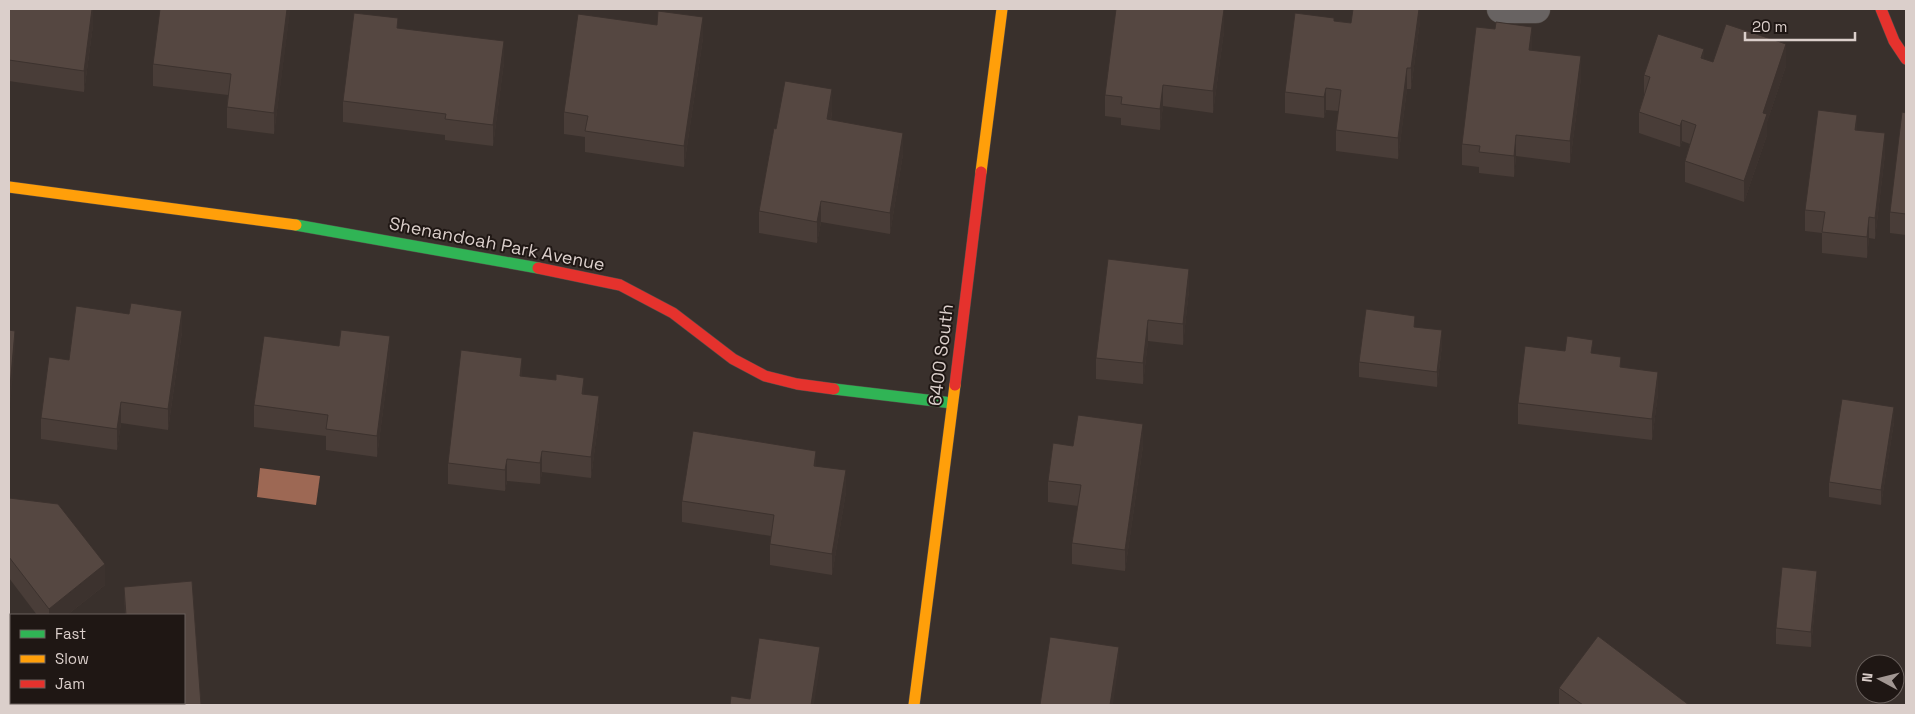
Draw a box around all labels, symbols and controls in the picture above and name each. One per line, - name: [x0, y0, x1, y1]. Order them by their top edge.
- scale bar: [1745, 10, 1855, 42]
- text: 20 m: [1752, 17, 1787, 36]
- street label: Shenandoah Park Avenue: [387, 211, 607, 276]
- street label: 6400 South: [923, 303, 958, 407]
- legend: [10, 614, 185, 704]
- text: Fast: [55, 624, 86, 643]
- text: Slow: [55, 649, 89, 668]
- north arrow: [1855, 654, 1905, 704]
- text: N: [1858, 672, 1877, 683]
- text: Jam: [55, 674, 85, 693]

